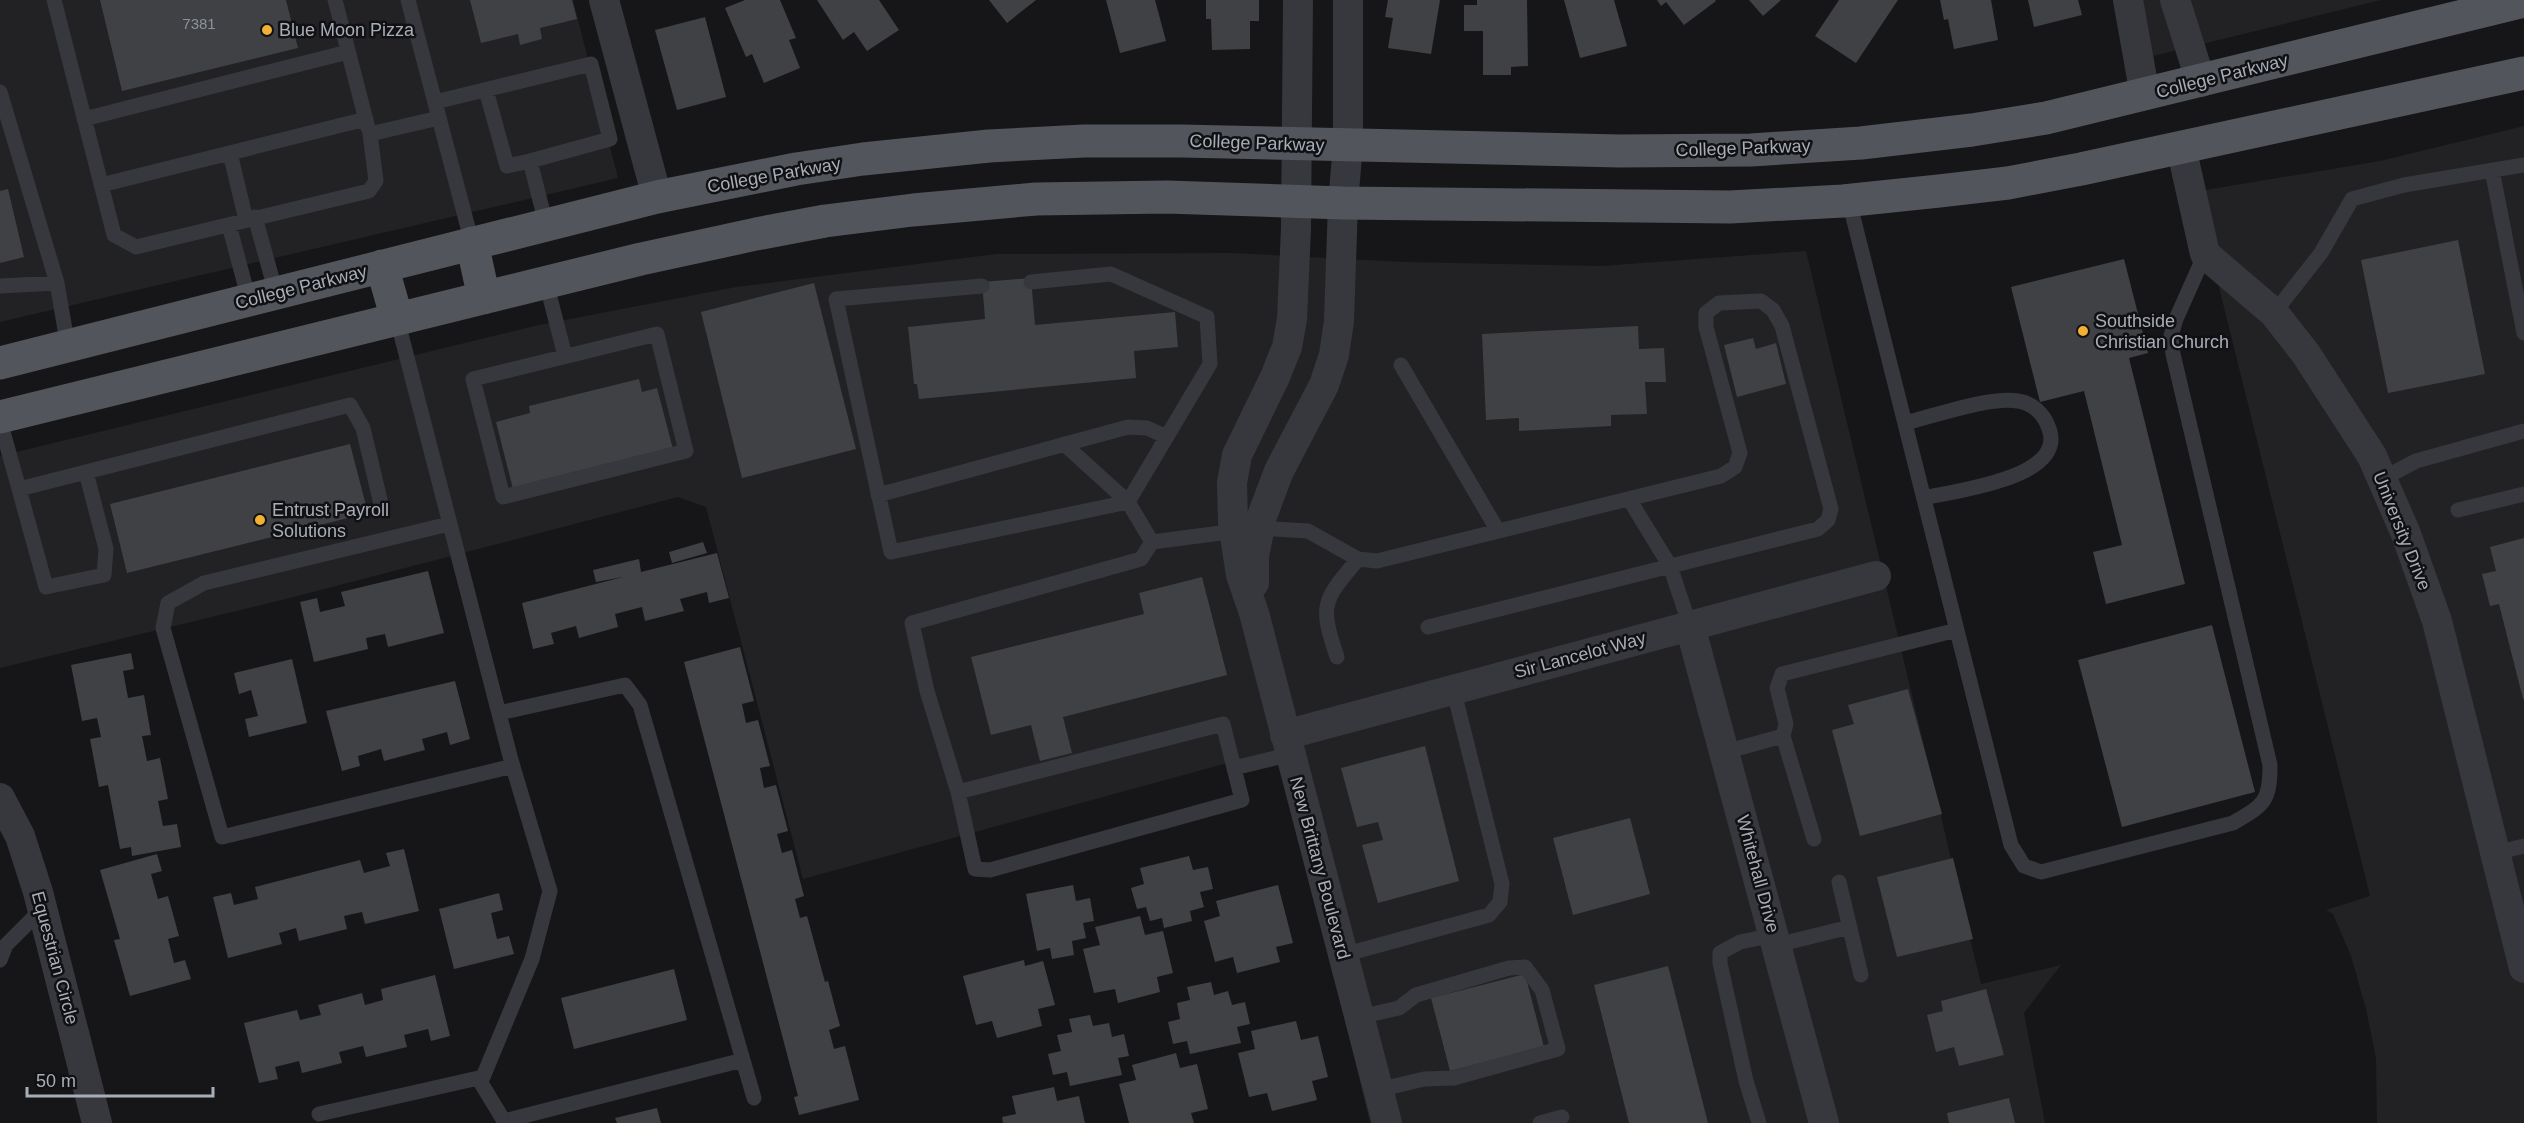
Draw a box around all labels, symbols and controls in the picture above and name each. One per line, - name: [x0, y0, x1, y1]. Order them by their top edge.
- house number: 7381: [182, 15, 216, 32]
- place label: Blue Moon Pizza: [279, 20, 415, 40]
- marker: Blue Moon Pizza: [260, 23, 274, 37]
- street label: College Parkway: [2154, 50, 2290, 102]
- street label: College Parkway: [1189, 131, 1325, 155]
- street label: College Parkway: [1675, 136, 1811, 160]
- street label: College Parkway: [706, 153, 842, 197]
- street label: College Parkway: [233, 261, 369, 313]
- place label: Southside Christian Church: [2095, 311, 2229, 352]
- marker: Southside Christian Church: [2076, 324, 2090, 338]
- street label: University Drive: [2369, 469, 2435, 593]
- place label: Entrust Payroll Solutions: [272, 500, 389, 541]
- marker: Entrust Payroll Solutions: [253, 513, 267, 527]
- street label: Sir Lancelot Way: [1512, 628, 1648, 682]
- street label: New Brittany Boulevard: [1286, 775, 1354, 961]
- street label: Whitehall Drive: [1733, 813, 1783, 935]
- street label: Equestrian Circle: [28, 889, 82, 1027]
- scale bar: [27, 1060, 213, 1098]
- text: 50 m: [36, 1071, 76, 1091]

